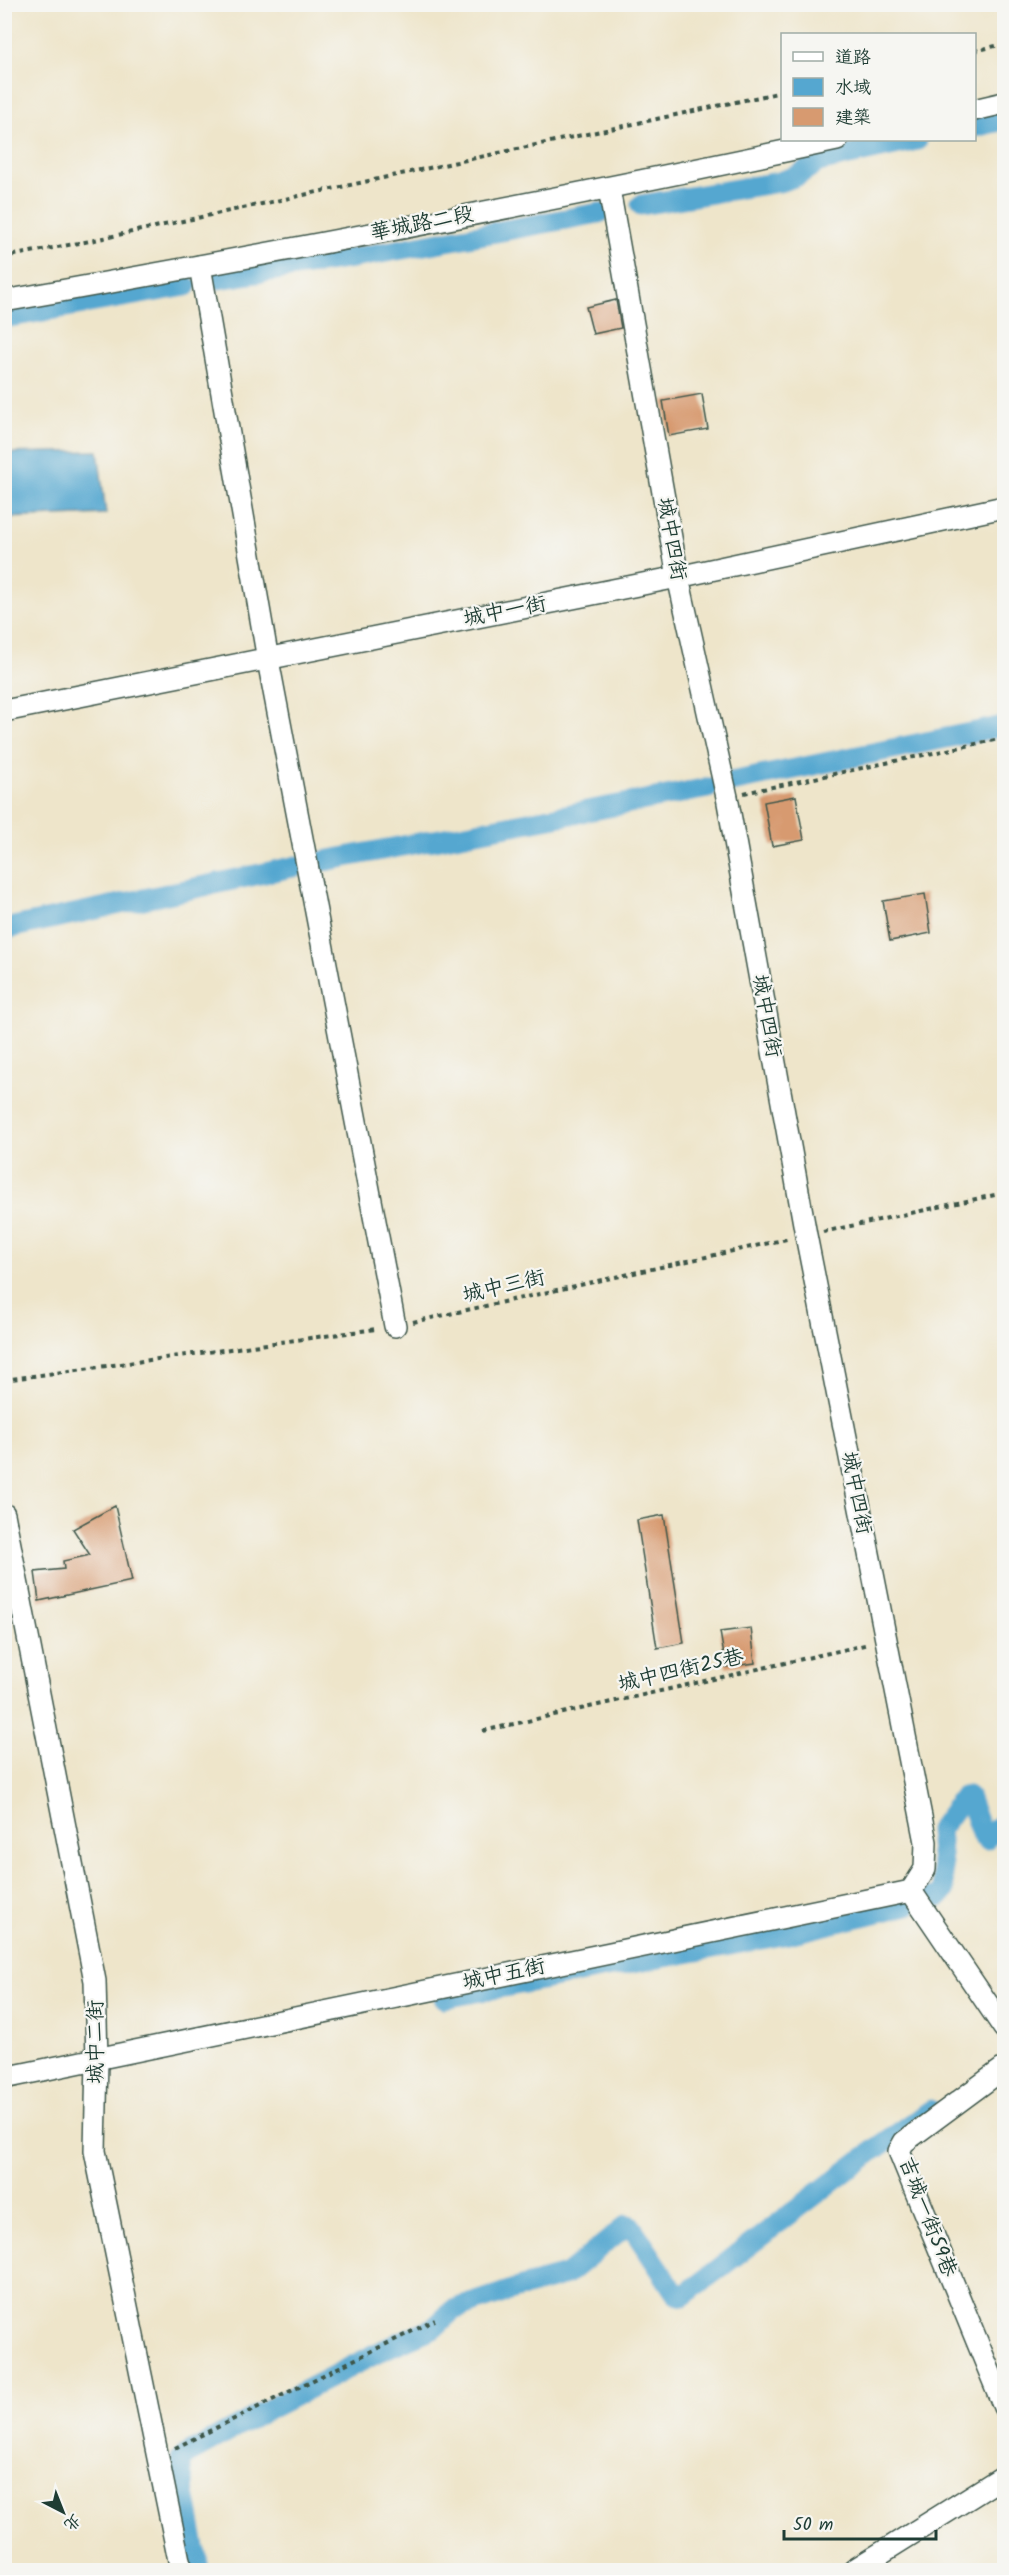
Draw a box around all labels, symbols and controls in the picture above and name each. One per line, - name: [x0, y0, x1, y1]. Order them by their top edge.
- legend: [781, 33, 976, 141]
- text: 道路: [835, 44, 871, 73]
- text: 水域: [835, 74, 871, 103]
- text: 建築: [835, 104, 871, 133]
- street label: 華城路二段: [367, 198, 477, 250]
- street label: 城中四街: [647, 495, 695, 583]
- street label: 城中一街: [461, 588, 549, 636]
- street label: 城中四街: [742, 972, 790, 1060]
- street label: 城中三街: [459, 1261, 549, 1313]
- street label: 城中四街: [832, 1449, 880, 1537]
- street label: 城中四街25巷: [615, 1640, 747, 1702]
- street label: 城中五街: [459, 1950, 549, 2000]
- street label: 城中二街: [80, 2000, 113, 2084]
- street label: 吉城一街59巷: [889, 2152, 965, 2282]
- north arrow: [33, 2482, 93, 2542]
- scale bar: [784, 2503, 936, 2541]
- text: 北: [58, 2507, 86, 2537]
- text: 50 m: [793, 2511, 833, 2540]

